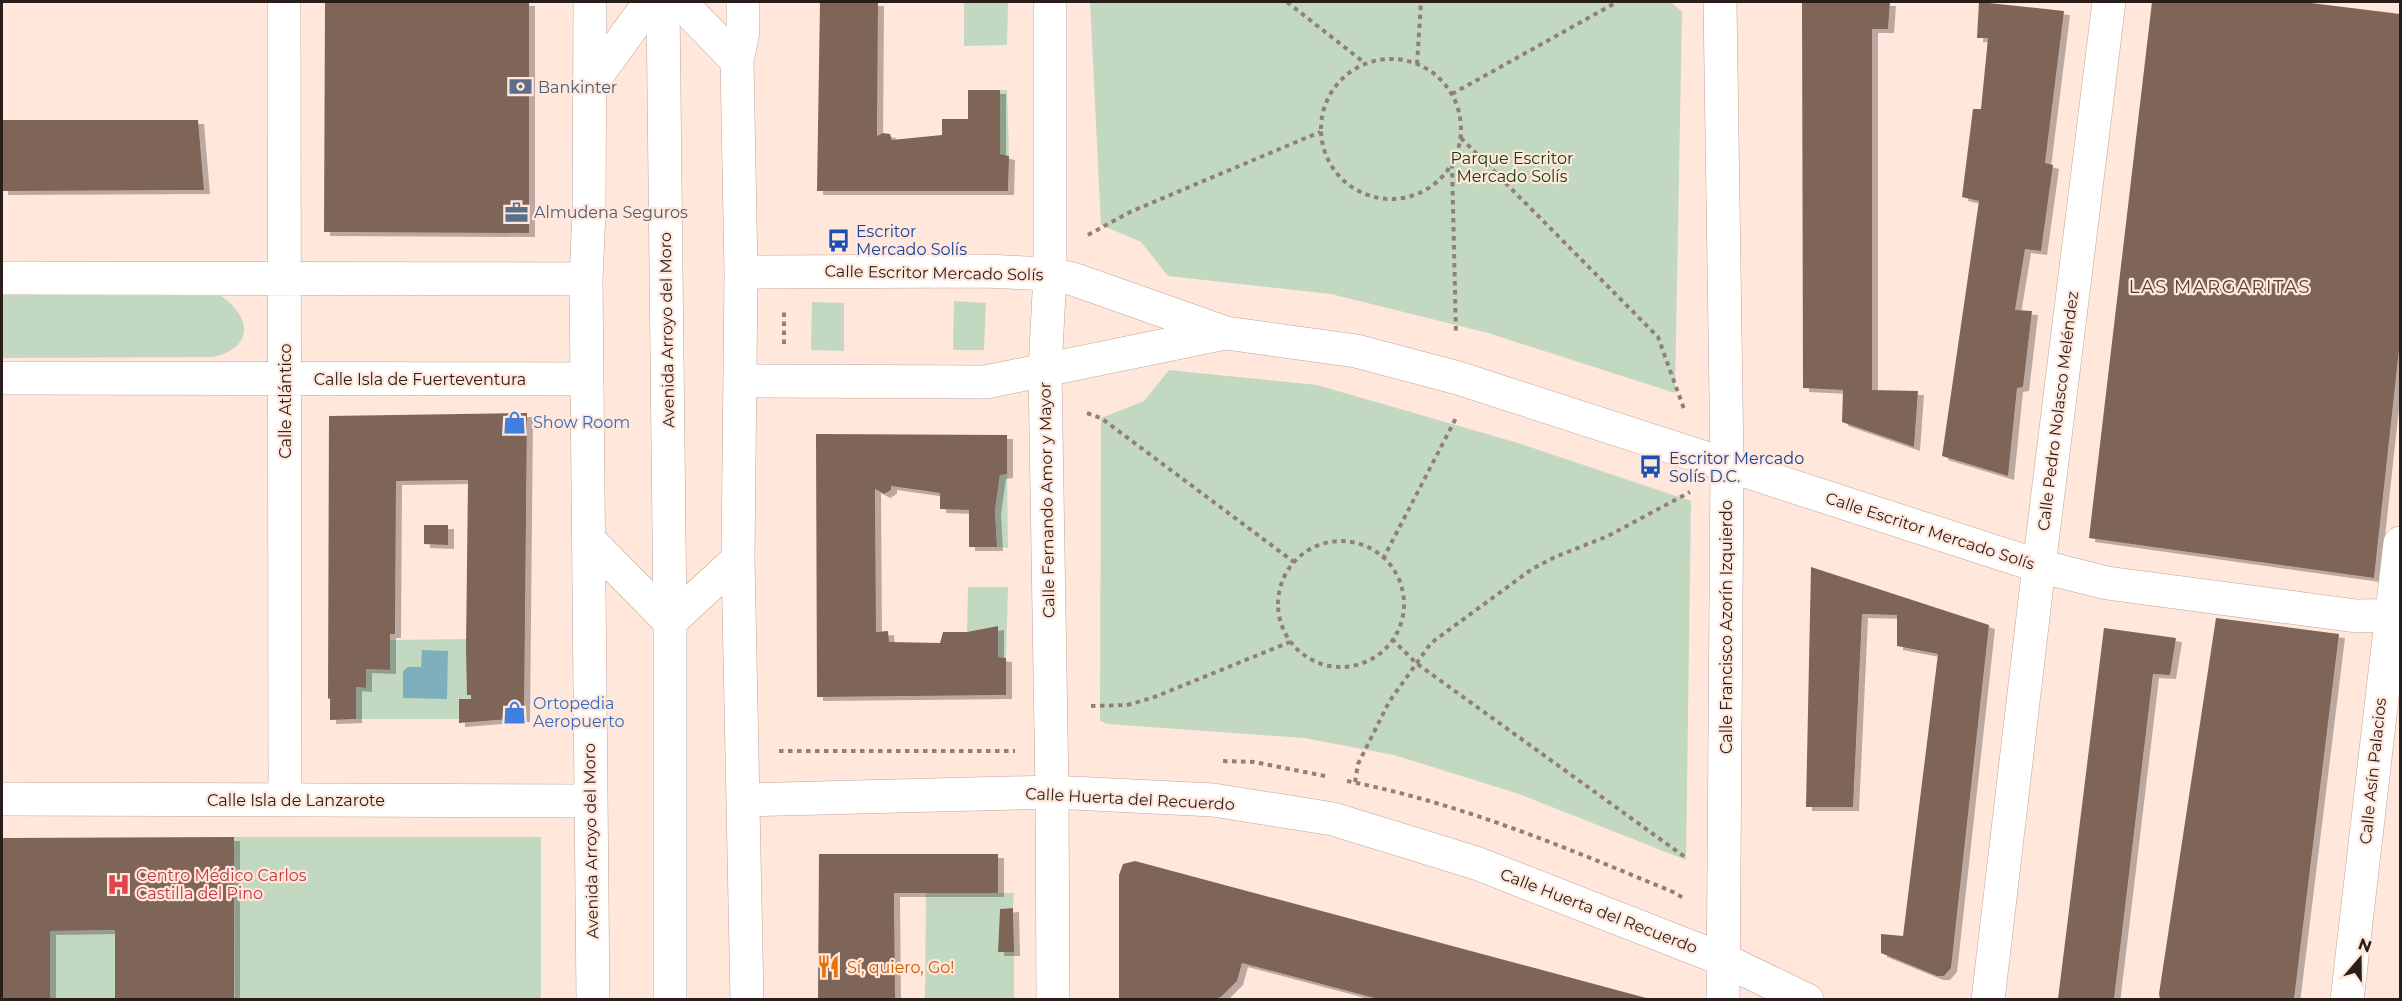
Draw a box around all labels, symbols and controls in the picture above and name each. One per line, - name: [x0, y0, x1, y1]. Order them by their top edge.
- bank icon: Bankinter: [507, 74, 533, 100]
- place label: Bankinter: [538, 78, 617, 97]
- park label: Parque Escritor Mercado Solís: [1451, 149, 1573, 186]
- office icon: Almudena Seguros: [503, 199, 529, 225]
- place label: Almudena Seguros: [534, 203, 688, 222]
- place label: Escritor Mercado Solís: [856, 222, 967, 259]
- bus stop icon: Escritor Mercado Solís: [825, 227, 851, 253]
- street label: Avenida Arroyo del Moro: [656, 232, 678, 428]
- street label: Calle Escritor Mercado Solís: [824, 262, 1044, 284]
- district label: LAS MARGARITAS: [2129, 276, 2311, 298]
- street label: Calle Pedro Nolasco Meléndez: [2034, 290, 2082, 532]
- street label: Calle Atlántico: [276, 343, 295, 459]
- street label: Calle Isla de Fuerteventura: [314, 370, 526, 389]
- street label: Calle Fernando Amor y Mayor: [1035, 382, 1059, 618]
- shop icon: Show Room: [502, 409, 528, 435]
- place label: Show Room: [533, 413, 630, 432]
- place label: Escritor Mercado Solís D.C.: [1669, 449, 1804, 486]
- bus stop icon: Escritor Mercado Solís D.C.: [1638, 454, 1664, 480]
- street label: Calle Escritor Mercado Solís: [1823, 488, 2037, 574]
- street label: Calle Francisco Azorín Izquierdo: [1717, 500, 1736, 754]
- place label: Ortopedia Aeropuerto: [533, 694, 624, 731]
- street label: Calle Asín Palacios: [2356, 697, 2390, 845]
- shop icon: Ortopedia Aeropuerto: [502, 699, 528, 725]
- street label: Avenida Arroyo del Moro: [580, 743, 602, 939]
- street label: Calle Huerta del Recuerdo: [1025, 784, 1235, 814]
- street label: Calle Isla de Lanzarote: [207, 791, 385, 810]
- street label: Calle Huerta del Recuerdo: [1498, 865, 1700, 957]
- place label: Centro Médico Carlos Castilla del Pino: [136, 866, 307, 903]
- hospital icon: Centro Médico Carlos Castilla del Pino: [105, 871, 131, 897]
- north arrow: [2330, 929, 2390, 989]
- text: N: [2356, 934, 2374, 957]
- restaurant icon: Sí, quiero, Go!: [816, 954, 842, 980]
- place label: Sí, quiero, Go!: [847, 958, 954, 977]

